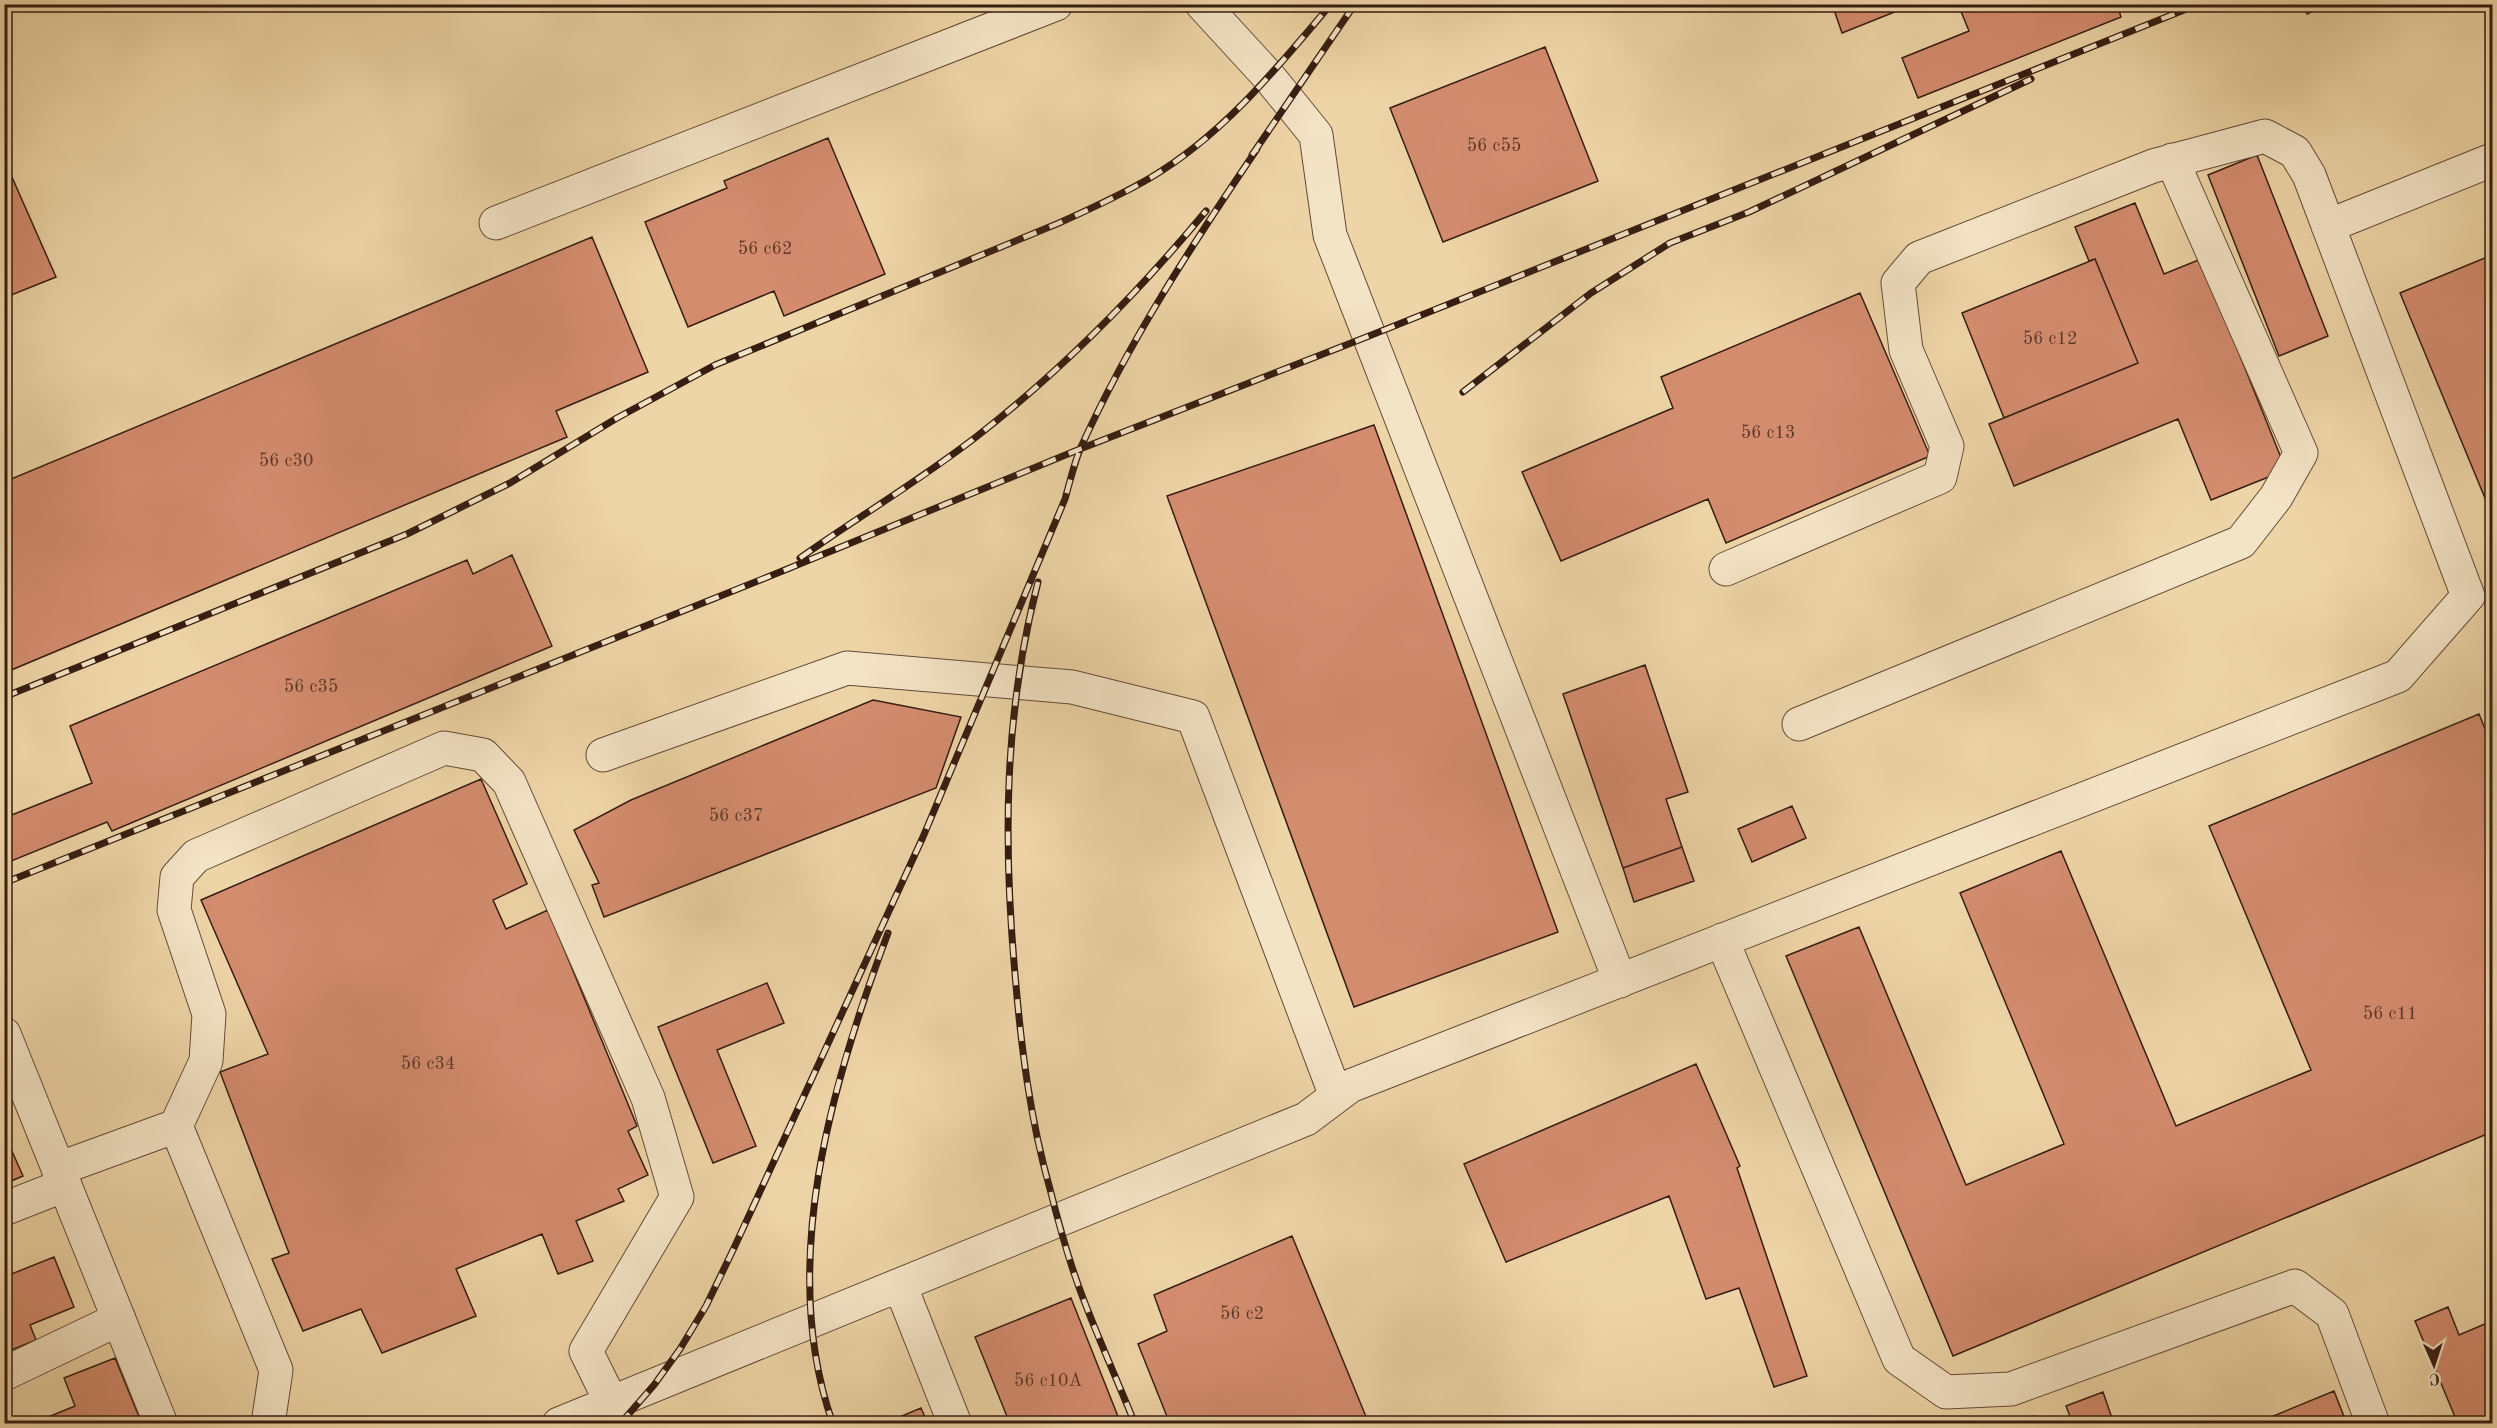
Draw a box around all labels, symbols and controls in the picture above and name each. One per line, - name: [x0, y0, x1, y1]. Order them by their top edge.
- house number: 56 с55: [1467, 137, 1521, 155]
- house number: 56 с62: [738, 240, 792, 258]
- house number: 56 с12: [2023, 330, 2077, 348]
- house number: 56 с13: [1741, 424, 1795, 442]
- house number: 56 с30: [259, 452, 313, 470]
- house number: 56 с35: [284, 678, 338, 696]
- house number: 56 с37: [709, 807, 763, 825]
- house number: 56 с11: [2363, 1005, 2417, 1023]
- house number: 56 с34: [401, 1055, 455, 1073]
- house number: 56 с2: [1220, 1305, 1264, 1323]
- north arrow: [2404, 1335, 2464, 1395]
- text: С: [2429, 1370, 2440, 1386]
- house number: 56 с10А: [1014, 1372, 1082, 1390]

